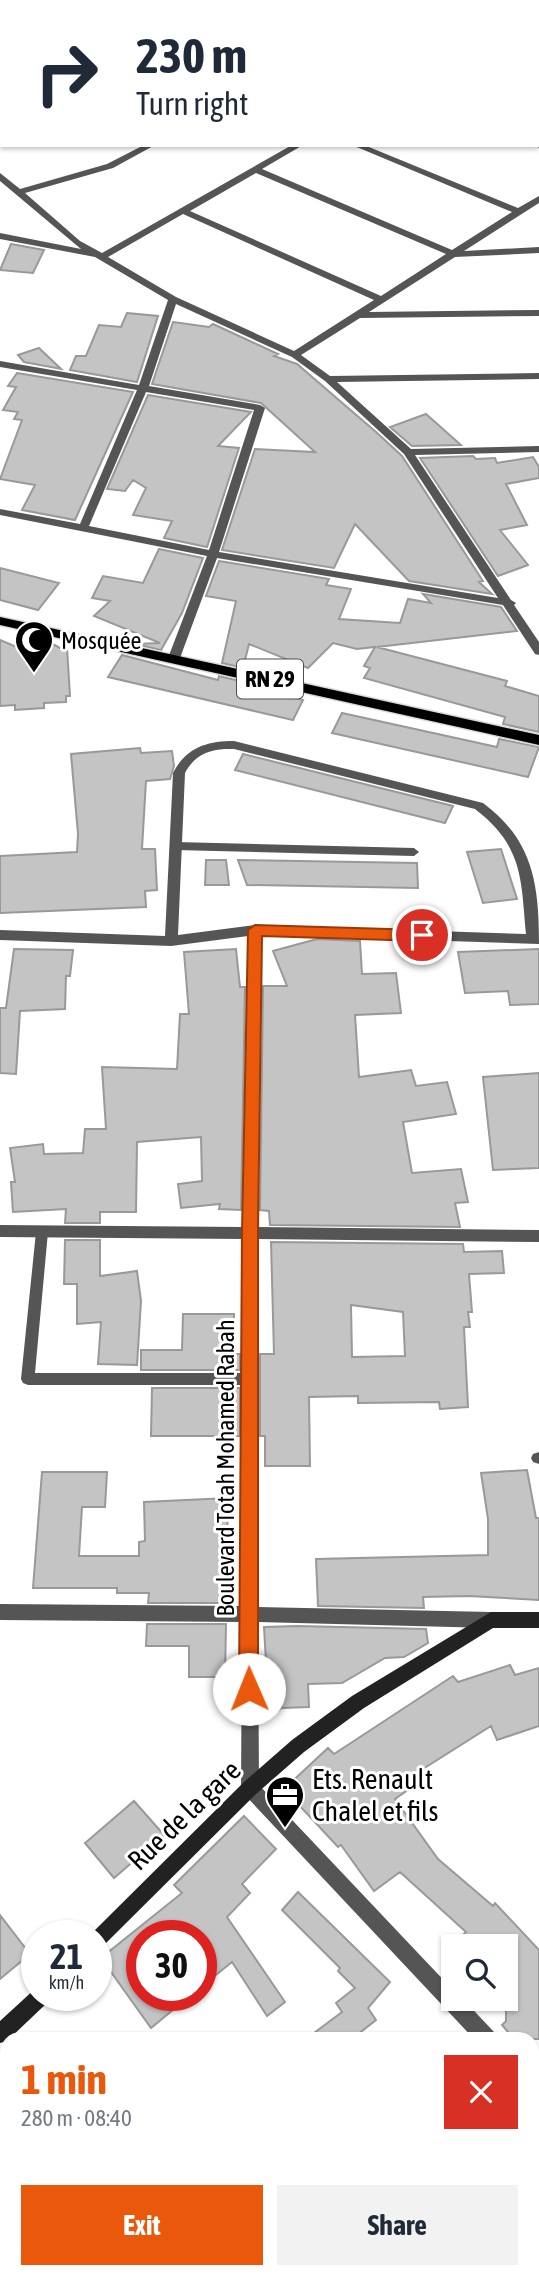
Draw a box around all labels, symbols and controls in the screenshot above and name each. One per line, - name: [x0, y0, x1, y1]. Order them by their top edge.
- text: 230 m: [136, 27, 247, 83]
- icon: right: [21, 28, 112, 119]
- text: Turn right: [136, 85, 249, 122]
- mosque icon: Mosquée: [13, 619, 55, 674]
- place label: Mosquée: [61, 627, 141, 654]
- road number: RN 29: [237, 660, 303, 698]
- pin: [392, 905, 452, 965]
- icon: arrive: [403, 916, 441, 954]
- street label: Boulevard Totah Mohamed Rabah: [212, 1319, 239, 1617]
- position arrow: [212, 1652, 286, 1726]
- street label: Rue de la gare: [121, 1754, 247, 1876]
- place label: Ets. Renault Chalel et fils: [312, 1763, 438, 1827]
- office icon: Ets. Renault Chalel et fils: [264, 1774, 306, 1829]
- speed limit sign: 30: [126, 1920, 217, 2011]
- map controls: [441, 1934, 518, 2011]
- button: search: [441, 1934, 518, 2011]
- text: 21: [50, 1936, 83, 1976]
- text: km/h: [49, 1972, 84, 1993]
- text: 1 min: [21, 2055, 107, 2103]
- button: close: [444, 2055, 518, 2129]
- text: 280 m · 08:40: [21, 2105, 132, 2131]
- button: Exit: [21, 2185, 263, 2265]
- button: Share: [277, 2185, 518, 2265]

